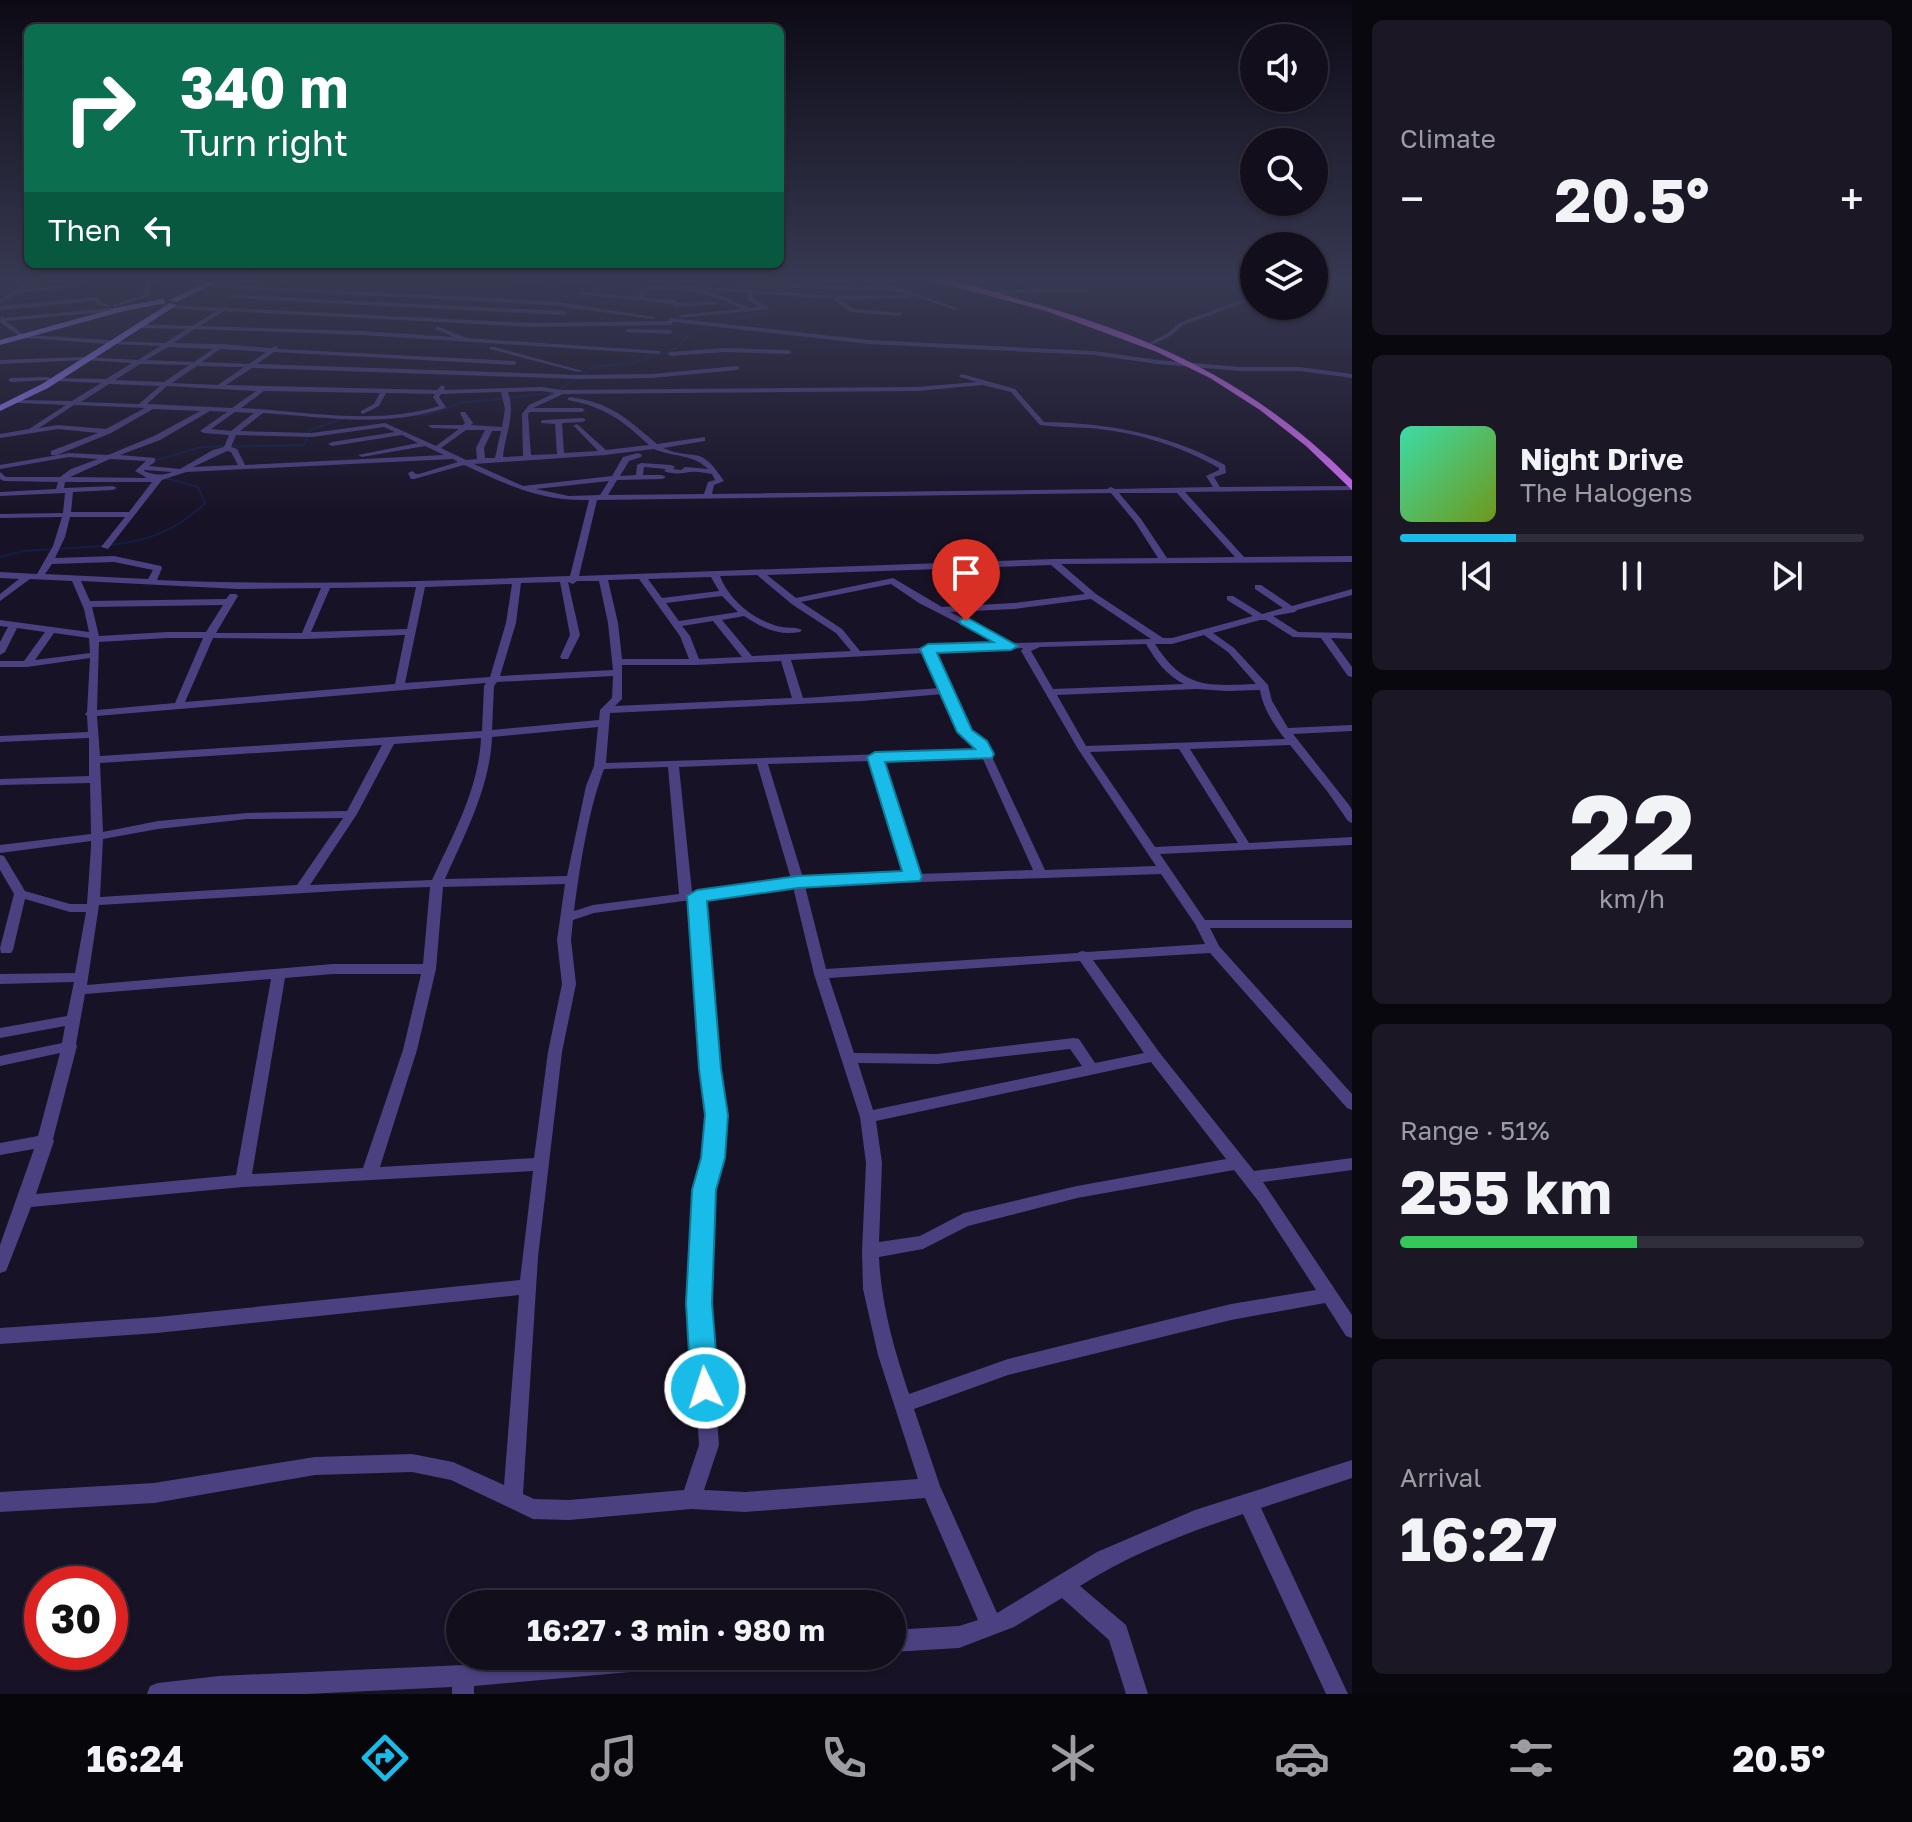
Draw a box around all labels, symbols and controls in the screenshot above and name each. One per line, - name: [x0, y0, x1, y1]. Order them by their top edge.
- map controls: [1240, 24, 1328, 320]
- button: sound: [1240, 24, 1328, 112]
- text: 340 m: [180, 53, 349, 120]
- icon: right: [48, 56, 152, 160]
- text: Turn right: [180, 121, 348, 164]
- text: Climate: [1400, 123, 1496, 154]
- button: search: [1240, 128, 1328, 216]
- text: 20.5°: [1555, 163, 1709, 235]
- text: −: [1400, 172, 1424, 225]
- text: +: [1840, 172, 1864, 225]
- icon: left: [137, 208, 181, 252]
- text: Then: [48, 212, 121, 248]
- button: layers: [1240, 232, 1328, 320]
- text: Night Drive: [1520, 441, 1684, 477]
- text: The Halogens: [1520, 477, 1693, 508]
- pin: [932, 539, 1000, 621]
- icon: arrive: [944, 551, 988, 595]
- icon: previous: [1455, 554, 1499, 598]
- icon: pause: [1610, 554, 1654, 598]
- icon: next: [1765, 554, 1809, 598]
- text: 22: [1569, 768, 1695, 893]
- text: km/h: [1599, 883, 1665, 914]
- text: Range · 51%: [1400, 1115, 1550, 1146]
- text: 255 km: [1400, 1155, 1612, 1227]
- position arrow: [663, 1346, 747, 1430]
- text: Arrival: [1400, 1462, 1481, 1493]
- text: 16:27: [1400, 1502, 1558, 1574]
- speed limit sign: 30: [24, 1566, 128, 1670]
- text: 16:27 · 3 min · 980 m: [527, 1612, 825, 1648]
- icon: directions: [357, 1730, 413, 1786]
- icon: music: [586, 1730, 642, 1786]
- icon: phone: [816, 1730, 872, 1786]
- icon: climate: [1045, 1730, 1101, 1786]
- icon: car: [1274, 1730, 1330, 1786]
- icon: filters: [1503, 1730, 1559, 1786]
- text: 16:24: [87, 1737, 184, 1780]
- text: 20.5°: [1732, 1737, 1825, 1780]

